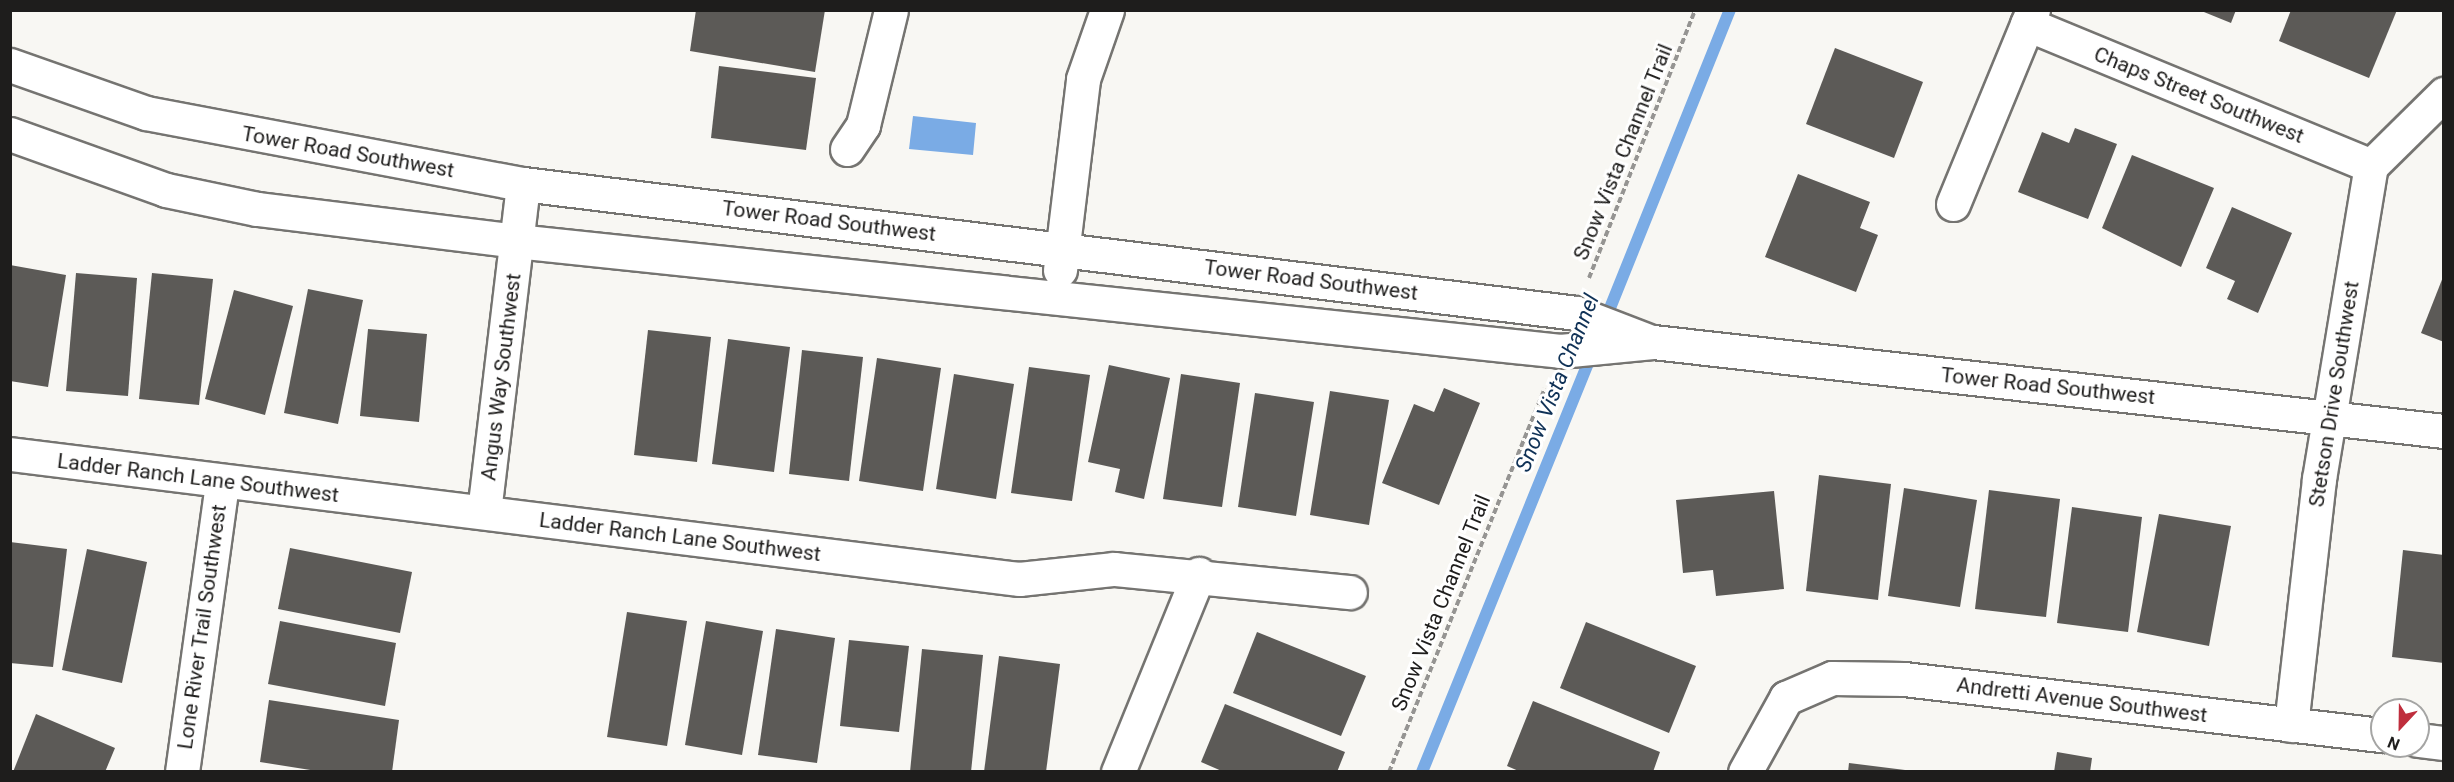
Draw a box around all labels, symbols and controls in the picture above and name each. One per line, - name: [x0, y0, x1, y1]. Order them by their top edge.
- street label: Snow Vista Channel Trail: [1568, 40, 1678, 264]
- street label: Chaps Street Southwest: [2090, 41, 2308, 149]
- street label: Tower Road Southwest: [240, 121, 456, 183]
- street label: Tower Road Southwest: [721, 195, 937, 247]
- street label: Tower Road Southwest: [1203, 254, 1419, 306]
- street label: Angus Way Southwest: [476, 272, 526, 482]
- street label: Stetson Drive Southwest: [2304, 279, 2364, 509]
- water label: Snow Vista Channel: [1509, 290, 1605, 476]
- street label: Tower Road Southwest: [1940, 362, 2156, 410]
- street label: Ladder Ranch Lane Southwest: [56, 448, 340, 508]
- street label: Snow Vista Channel Trail: [1386, 491, 1496, 715]
- street label: Lone River Trail Southwest: [172, 503, 232, 751]
- street label: Ladder Ranch Lane Southwest: [538, 507, 822, 567]
- street label: Andretti Avenue Southwest: [1955, 672, 2209, 728]
- north arrow: [2370, 698, 2430, 758]
- text: N: [2385, 732, 2403, 754]

